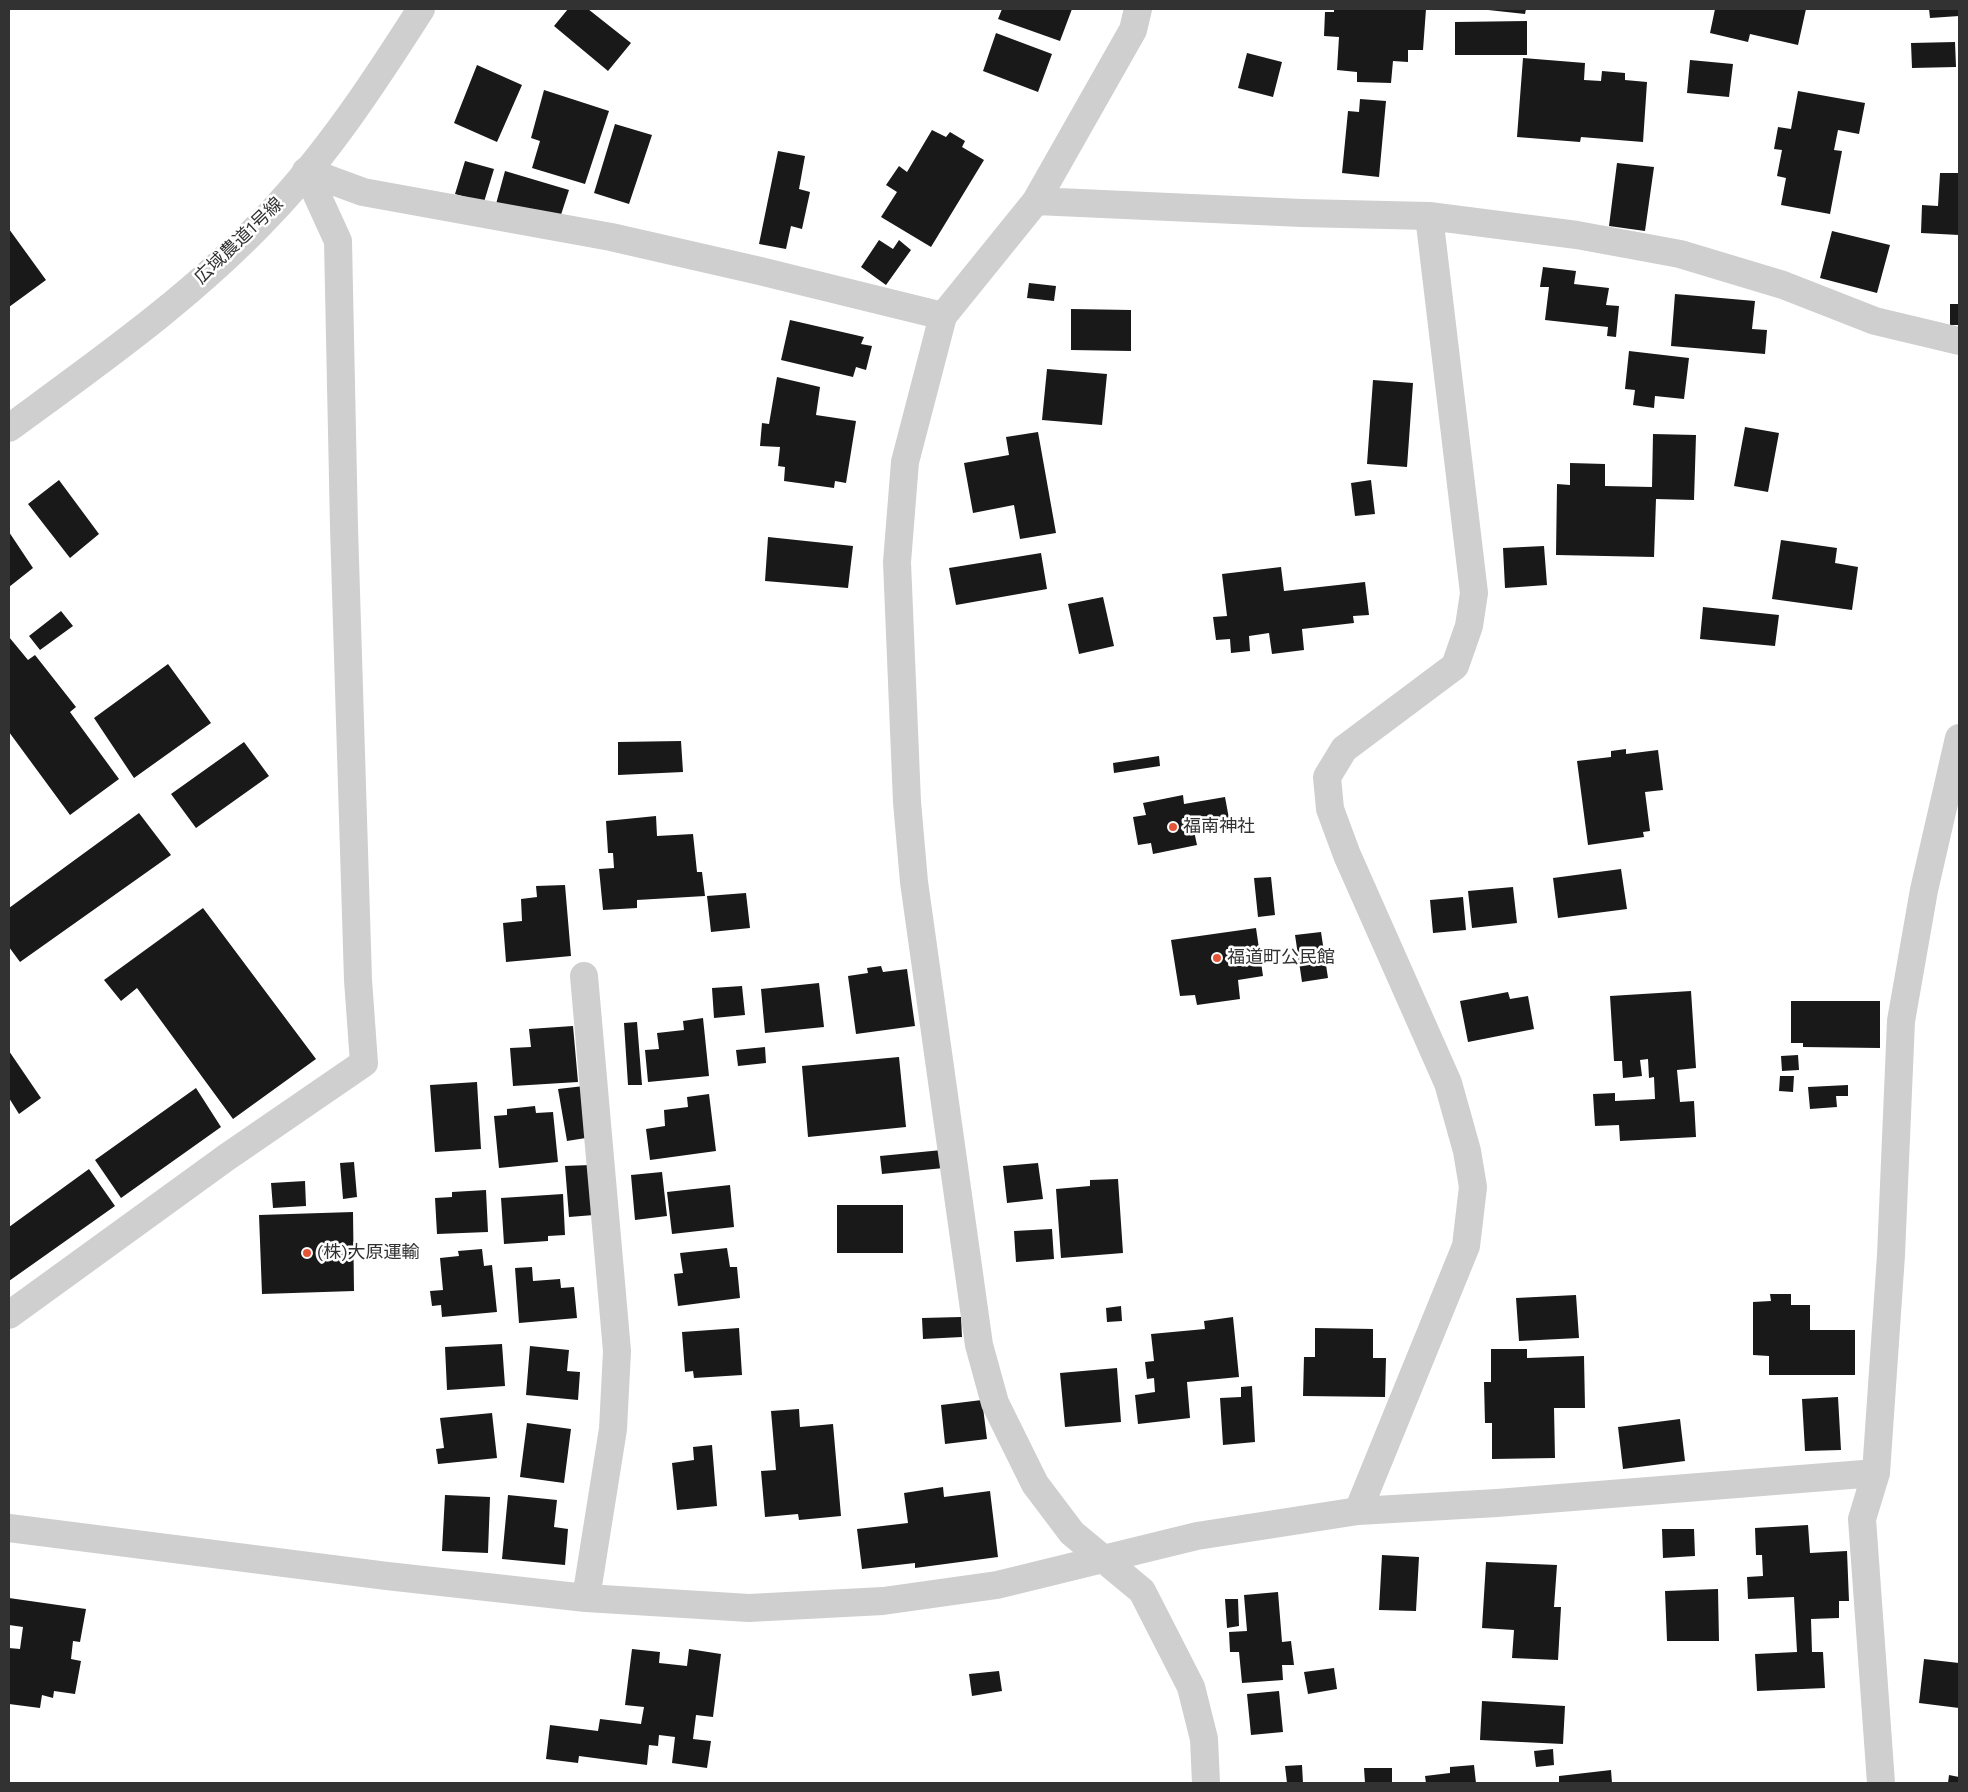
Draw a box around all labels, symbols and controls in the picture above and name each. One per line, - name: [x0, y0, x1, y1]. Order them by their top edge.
- street label: 広域農道1号線: [190, 193, 288, 289]
- place label: 福南神社: [1183, 816, 1255, 838]
- marker: 福南神社: [1167, 821, 1179, 833]
- place label: 福道町公民館: [1227, 947, 1335, 969]
- marker: 福道町公民館: [1211, 952, 1223, 964]
- place label: (株)大原運輸: [317, 1242, 420, 1264]
- marker: (株)大原運輸: [301, 1247, 313, 1259]

